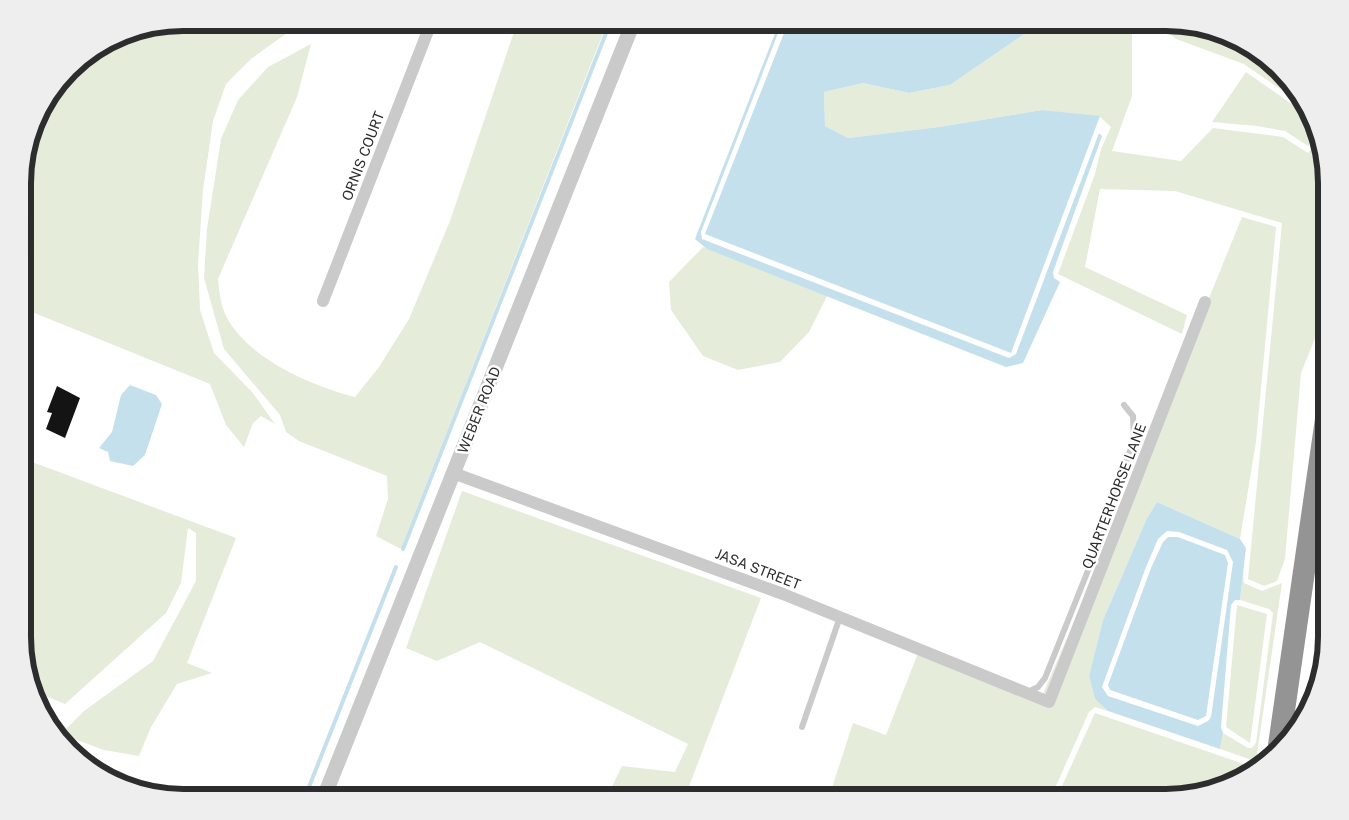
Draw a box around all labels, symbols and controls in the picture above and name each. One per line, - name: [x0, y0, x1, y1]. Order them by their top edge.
- street label: ORNIS COURT: [339, 109, 387, 203]
- street label: WEBER ROAD: [454, 364, 504, 456]
- street label: QUARTERHORSE LANE: [1079, 421, 1149, 571]
- street label: JASA STREET: [713, 545, 803, 593]

